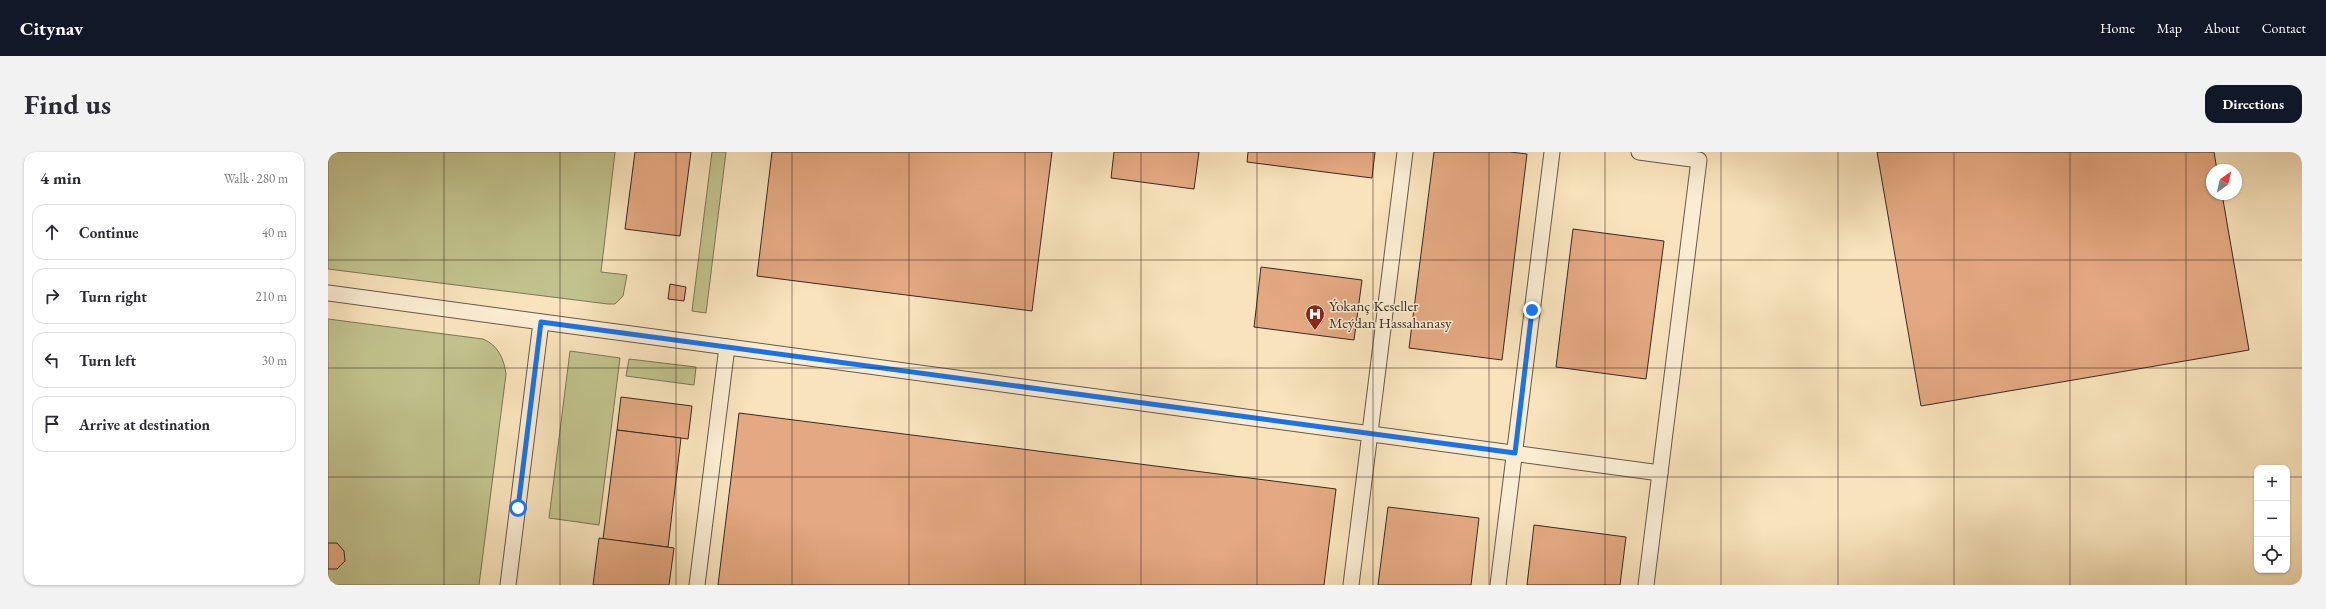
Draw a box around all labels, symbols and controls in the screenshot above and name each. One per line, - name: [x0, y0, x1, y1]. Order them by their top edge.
- text: Citynav: [20, 16, 83, 41]
- text: Home: [2100, 19, 2135, 37]
- text: Map: [2157, 19, 2182, 37]
- text: About: [2204, 19, 2240, 37]
- text: Contact: [2262, 19, 2306, 37]
- button: Directions: [2205, 85, 2302, 123]
- text: Find us: [24, 86, 111, 122]
- north arrow: [2206, 164, 2242, 200]
- text: 4 min: [40, 167, 81, 189]
- text: Walk · 280 m: [224, 170, 288, 187]
- icon: ahead: [41, 221, 63, 243]
- text: Continue: [79, 223, 139, 242]
- text: 40 m: [262, 224, 287, 241]
- icon: right: [41, 285, 63, 307]
- text: Turn right: [79, 287, 147, 306]
- text: 210 m: [256, 288, 287, 305]
- place label: Ýokanç Keseller Meýdan Hassahanasy: [1329, 296, 1452, 332]
- route end: [1523, 301, 1541, 319]
- hospital icon: Ýokanç Keseller Meýdan Hassahanasy: [1304, 303, 1326, 331]
- icon: left: [41, 349, 63, 371]
- text: Turn left: [79, 351, 136, 370]
- text: 30 m: [262, 352, 287, 369]
- icon: arrive: [41, 413, 63, 435]
- text: Arrive at destination: [79, 415, 210, 434]
- map controls: [2254, 465, 2290, 573]
- button: +: [2254, 465, 2290, 501]
- route start: [509, 499, 527, 517]
- button: −: [2254, 501, 2290, 537]
- button: locate: [2254, 537, 2290, 573]

